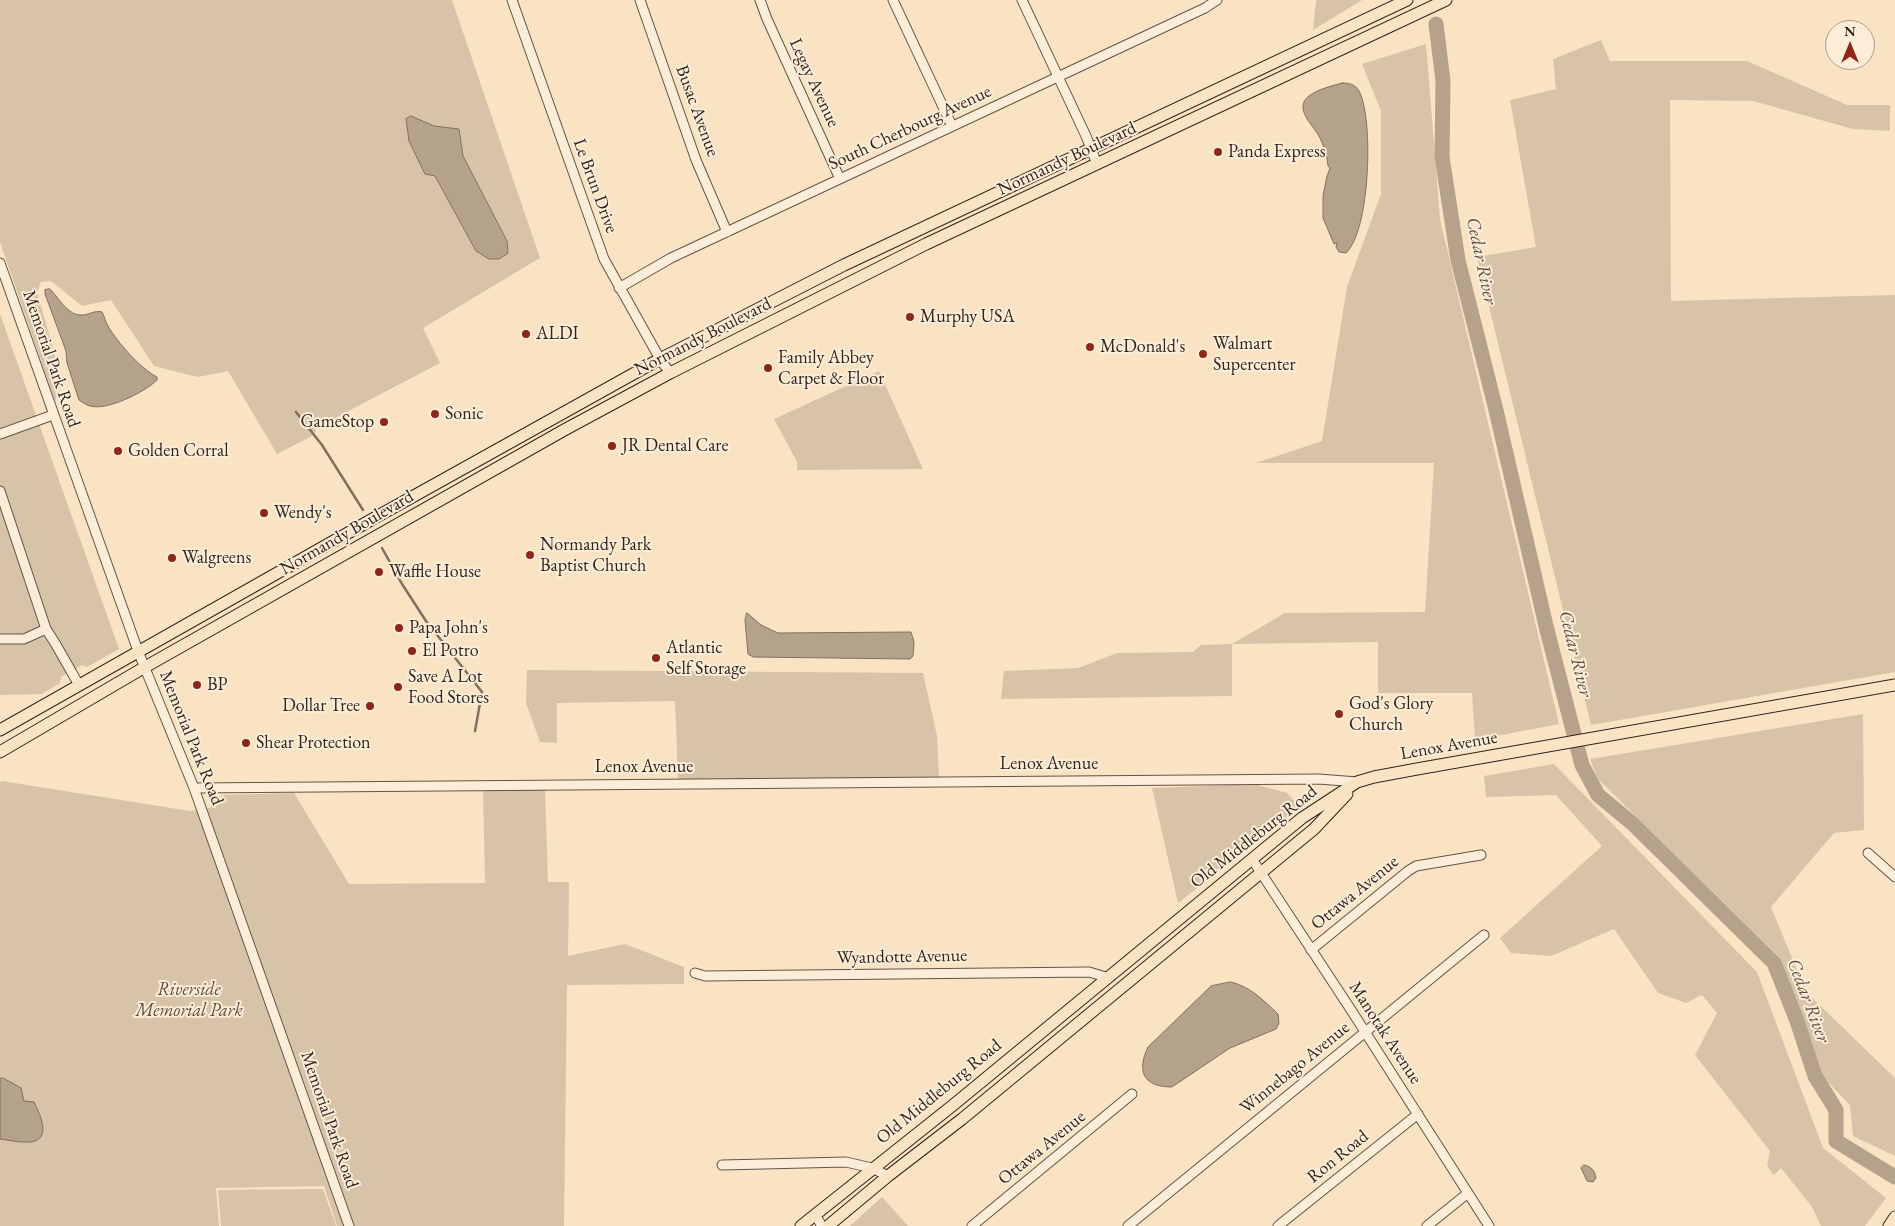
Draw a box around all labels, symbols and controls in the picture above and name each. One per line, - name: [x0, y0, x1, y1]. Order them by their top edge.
- north arrow: [1825, 20, 1875, 70]
- text: N: [1844, 22, 1856, 40]
- street label: Legay Avenue: [784, 35, 844, 131]
- street label: Busac Avenue: [670, 62, 724, 160]
- street label: South Cherbourg Avenue: [825, 81, 995, 175]
- street label: Normandy Boulevard: [994, 117, 1140, 201]
- street label: Le Brun Drive: [568, 136, 622, 236]
- place label: Panda Express: [1228, 141, 1326, 163]
- marker: Panda Express: [1212, 146, 1224, 158]
- water label: Cedar River: [1461, 215, 1501, 307]
- street label: Memorial Park Road: [17, 288, 85, 430]
- street label: Normandy Boulevard: [631, 293, 775, 381]
- place label: Murphy USA: [920, 306, 1015, 328]
- marker: Murphy USA: [904, 311, 916, 323]
- place label: ALDI: [536, 323, 579, 345]
- marker: ALDI: [520, 328, 532, 340]
- place label: Walmart Supercenter: [1213, 333, 1295, 376]
- place label: McDonald's: [1100, 336, 1185, 358]
- marker: McDonald's: [1084, 341, 1096, 353]
- place label: Family Abbey Carpet & Floor: [778, 347, 884, 389]
- marker: Walmart Supercenter: [1197, 348, 1209, 360]
- marker: Family Abbey Carpet & Floor: [762, 362, 774, 374]
- place label: Sonic: [445, 403, 484, 425]
- marker: Sonic: [429, 408, 441, 420]
- place label: GameStop: [300, 411, 374, 433]
- marker: GameStop: [378, 416, 390, 428]
- place label: JR Dental Care: [622, 435, 728, 457]
- place label: Golden Corral: [128, 440, 229, 462]
- marker: JR Dental Care: [606, 440, 618, 452]
- marker: Golden Corral: [112, 445, 124, 457]
- street label: Normandy Boulevard: [276, 486, 418, 580]
- place label: Wendy's: [274, 502, 332, 524]
- marker: Wendy's: [258, 507, 270, 519]
- place label: Normandy Park Baptist Church: [540, 534, 651, 576]
- place label: Walgreens: [182, 547, 251, 569]
- marker: Normandy Park Baptist Church: [524, 549, 536, 561]
- marker: Walgreens: [166, 552, 178, 564]
- place label: Waffle House: [389, 561, 481, 583]
- marker: Waffle House: [373, 566, 385, 578]
- water label: Cedar River: [1553, 608, 1597, 700]
- place label: Papa John's: [409, 617, 488, 639]
- marker: Papa John's: [393, 622, 405, 634]
- place label: Atlantic Self Storage: [666, 637, 746, 680]
- place label: El Potro: [422, 640, 479, 662]
- marker: El Potro: [406, 645, 418, 657]
- marker: Atlantic Self Storage: [650, 652, 662, 664]
- place label: Save A Lot Food Stores: [408, 666, 489, 709]
- street label: Memorial Park Road: [154, 668, 228, 808]
- place label: BP: [207, 674, 228, 696]
- marker: BP: [191, 679, 203, 691]
- marker: Save A Lot Food Stores: [392, 681, 404, 693]
- place label: God's Glory Church: [1349, 693, 1433, 736]
- place label: Dollar Tree: [282, 695, 360, 717]
- marker: Dollar Tree: [364, 700, 376, 712]
- marker: God's Glory Church: [1333, 708, 1345, 720]
- street label: Lenox Avenue: [1399, 727, 1499, 765]
- place label: Shear Protection: [256, 732, 371, 754]
- marker: Shear Protection: [240, 737, 252, 749]
- street label: Lenox Avenue: [1000, 753, 1098, 775]
- street label: Lenox Avenue: [595, 756, 693, 778]
- street label: Old Middleburg Road: [1186, 781, 1322, 893]
- street label: Ottawa Avenue: [1307, 851, 1403, 935]
- street label: Wyandotte Avenue: [837, 945, 967, 969]
- water label: Cedar River: [1782, 956, 1834, 1046]
- street label: Manotak Avenue: [1344, 978, 1426, 1088]
- park label: Riverside Memorial Park: [135, 979, 243, 1022]
- street label: Winnebago Avenue: [1236, 1017, 1354, 1119]
- street label: Old Middleburg Road: [872, 1035, 1006, 1149]
- street label: Memorial Park Road: [295, 1049, 363, 1191]
- street label: Ottawa Avenue: [994, 1106, 1090, 1190]
- street label: Ron Road: [1303, 1126, 1373, 1188]

